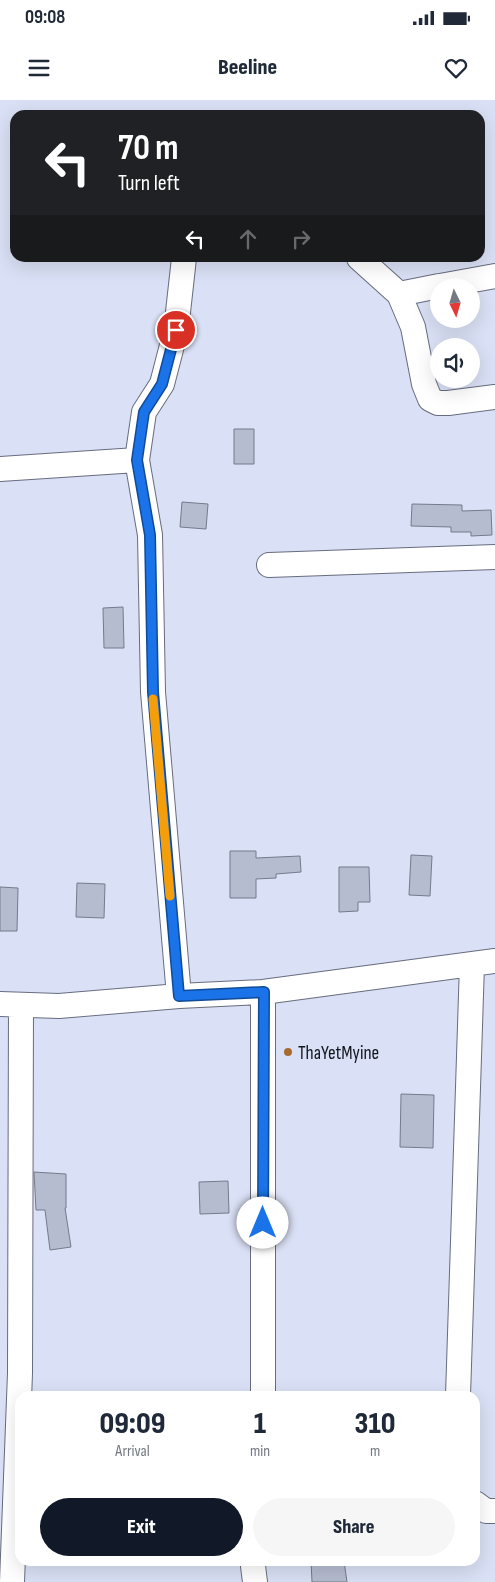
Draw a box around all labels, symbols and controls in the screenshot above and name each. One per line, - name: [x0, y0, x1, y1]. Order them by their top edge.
- text: 09:08: [25, 6, 65, 29]
- icon: menu: [25, 54, 53, 82]
- text: Beeline: [218, 54, 277, 81]
- icon: heart: [442, 54, 470, 82]
- text: 70 m: [118, 127, 178, 170]
- icon: left: [35, 130, 100, 195]
- text: Turn left: [118, 170, 180, 197]
- icon: left: [181, 225, 209, 253]
- icon: ahead: [234, 225, 262, 253]
- icon: right: [287, 225, 315, 253]
- north arrow: [430, 278, 480, 328]
- map controls: [430, 278, 480, 388]
- pin: [155, 309, 197, 351]
- icon: arrive: [162, 316, 190, 344]
- button: sound: [430, 338, 480, 388]
- place label: ThaYetMyine: [298, 1042, 379, 1065]
- marker: ThaYetMyine: [282, 1046, 294, 1058]
- position arrow: [236, 1196, 288, 1248]
- text: 09:09: [100, 1406, 165, 1442]
- text: 1: [254, 1406, 266, 1442]
- text: 310: [355, 1406, 395, 1442]
- text: Arrival: [115, 1442, 150, 1461]
- text: min: [250, 1442, 270, 1461]
- text: m: [370, 1442, 380, 1461]
- button: Exit: [40, 1498, 243, 1556]
- button: Share: [253, 1498, 455, 1556]

